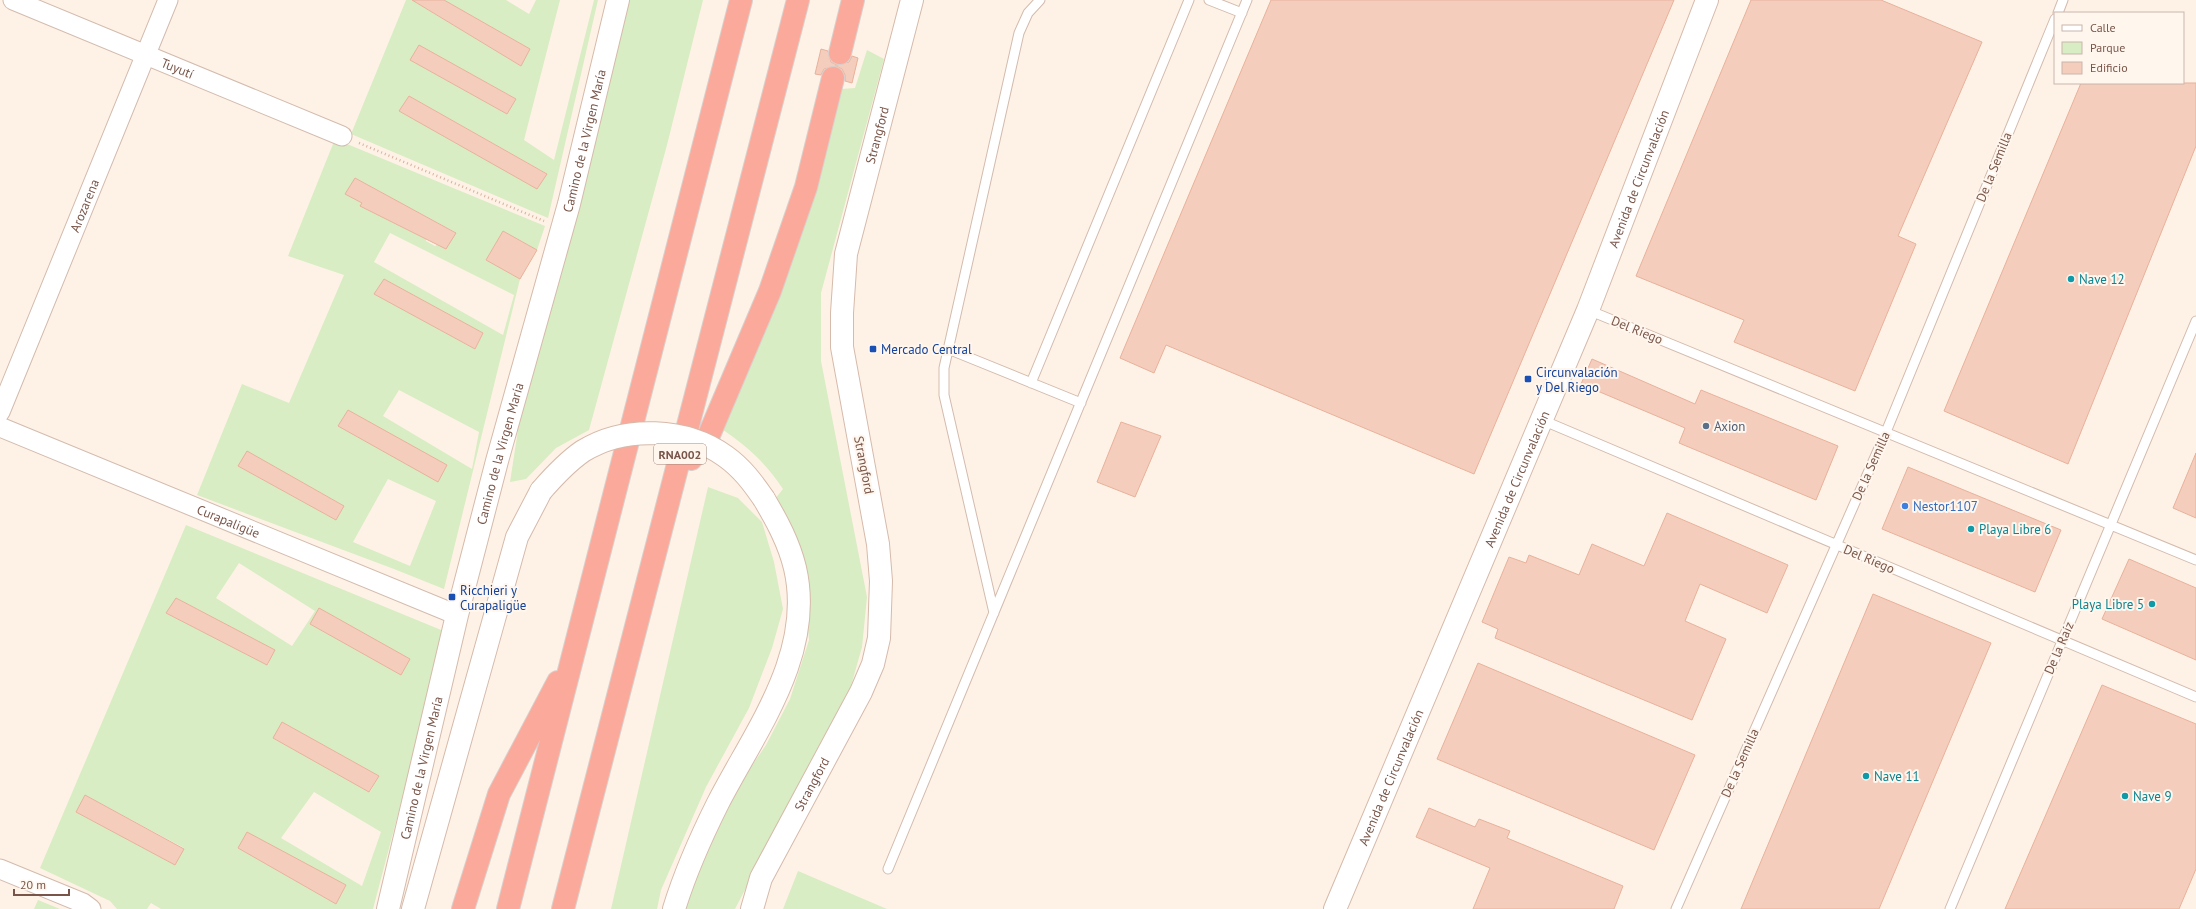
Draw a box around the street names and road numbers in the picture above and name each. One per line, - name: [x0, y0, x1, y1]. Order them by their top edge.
- street label: Tuyutí: [159, 54, 197, 83]
- street label: Camino de la Virgen María: [559, 68, 610, 214]
- street label: Strangford: [861, 105, 893, 166]
- street label: Avenida de Circunvalación: [1604, 107, 1673, 250]
- street label: De la Semilla: [1972, 130, 2016, 204]
- street label: Arozarena: [66, 177, 103, 234]
- street label: Del Riego: [1609, 312, 1665, 348]
- street label: Camino de la Virgen María: [472, 381, 527, 526]
- street label: Avenida de Circunvalación: [1480, 408, 1553, 550]
- street label: De la Semilla: [1848, 429, 1894, 503]
- street label: Strangford: [850, 435, 878, 495]
- road number: RNA002: [654, 444, 706, 464]
- street label: Curapaligüe: [194, 500, 262, 541]
- street label: Del Riego: [1841, 541, 1897, 577]
- street label: De la Raíz: [2040, 619, 2078, 677]
- street label: Camino de la Virgen María: [396, 695, 446, 841]
- street label: Avenida de Circunvalación: [1354, 707, 1427, 848]
- street label: De la Semilla: [1717, 726, 1763, 800]
- street label: Strangford: [790, 754, 833, 814]

